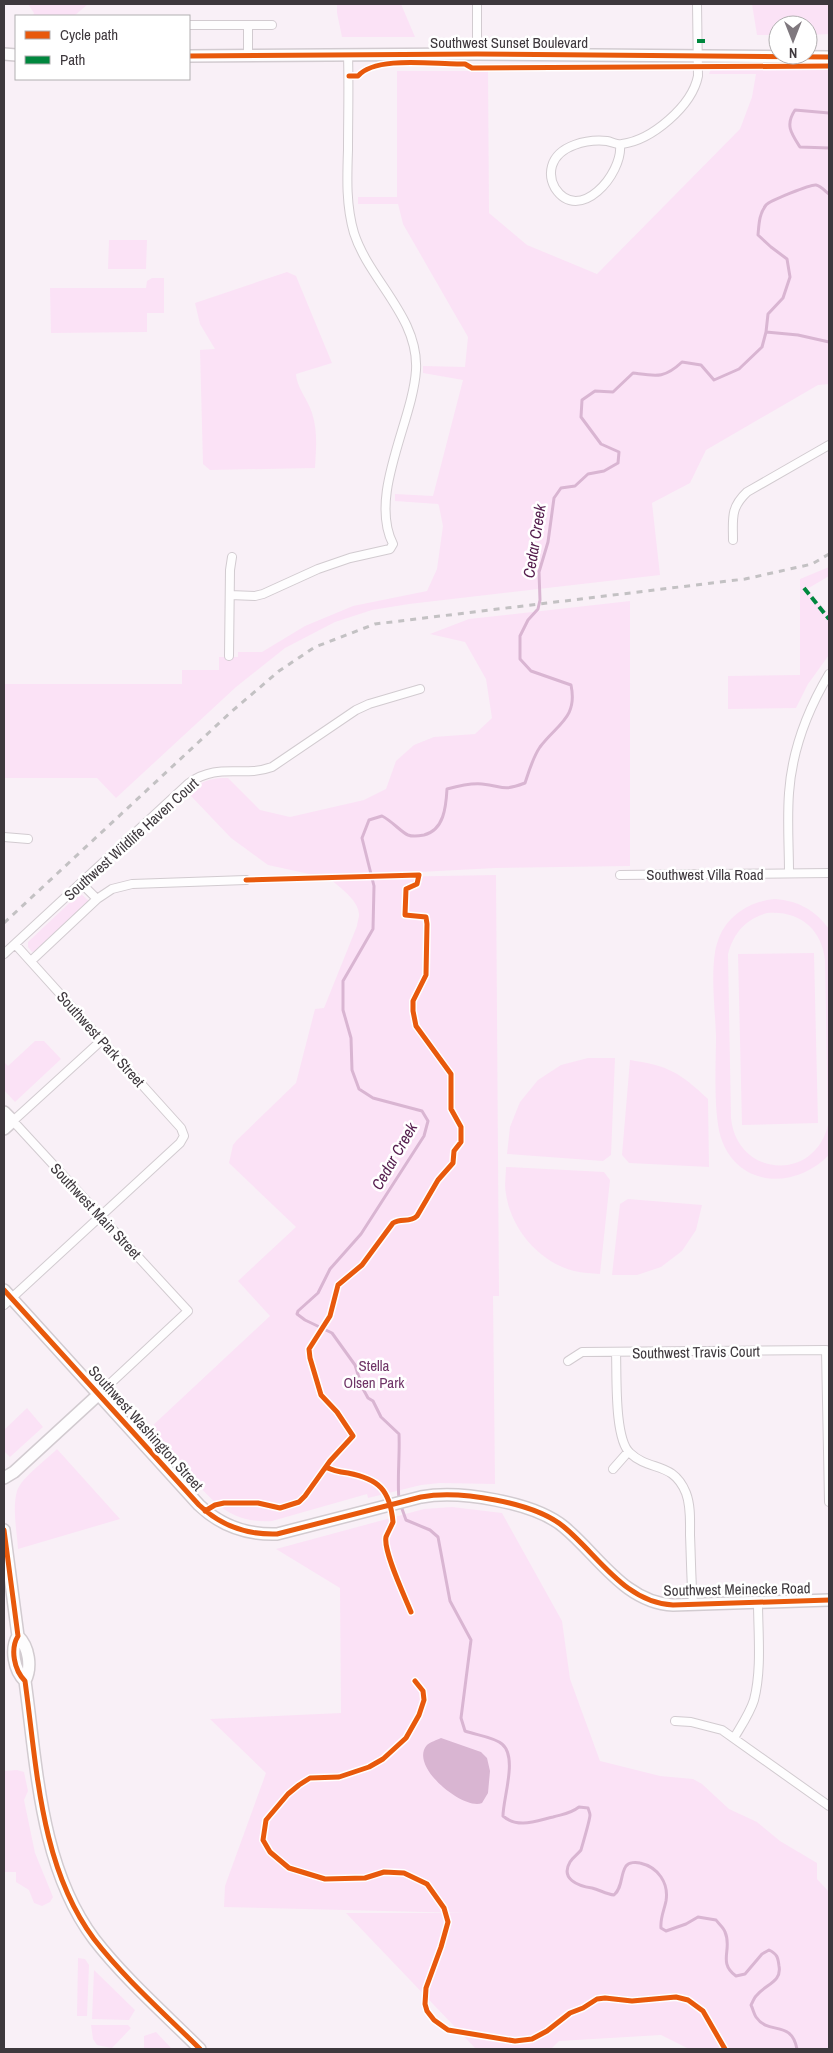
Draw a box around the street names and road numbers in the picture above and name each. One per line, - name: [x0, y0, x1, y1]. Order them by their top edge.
- street label: Southwest Sunset Boulevard: [430, 32, 588, 53]
- street label: Southwest Wildlife Haven Court: [59, 772, 203, 905]
- street label: Southwest Villa Road: [646, 864, 764, 885]
- street label: Southwest Park Street: [52, 986, 150, 1092]
- street label: Southwest Main Street: [46, 1158, 147, 1264]
- street label: Southwest Travis Court: [632, 1340, 761, 1364]
- street label: Southwest Washington Street: [84, 1361, 208, 1496]
- street label: Southwest Meinecke Road: [663, 1577, 811, 1601]

